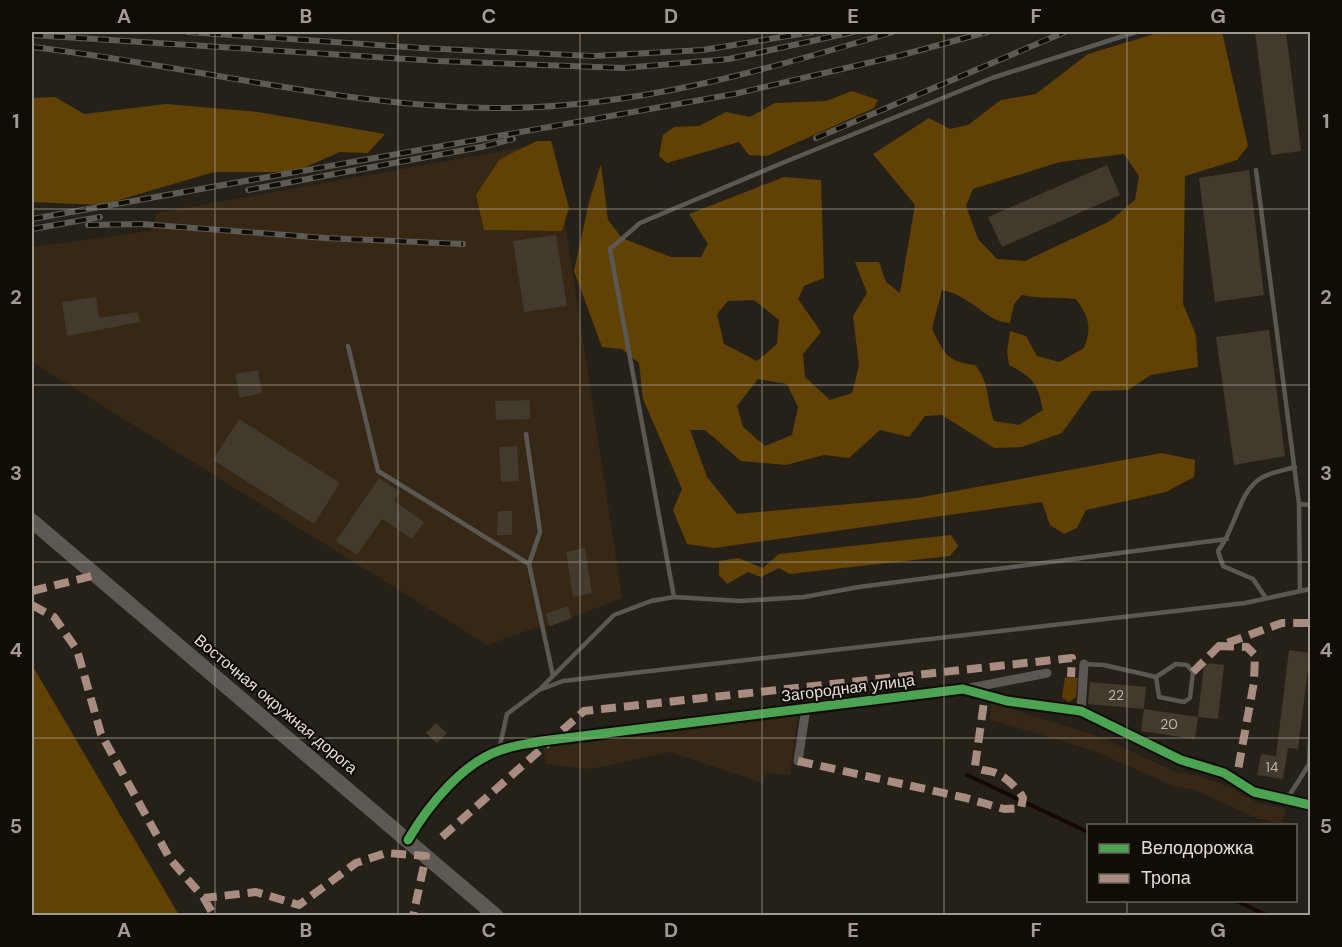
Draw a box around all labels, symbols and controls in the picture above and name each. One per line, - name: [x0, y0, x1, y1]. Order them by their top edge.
- text: A: [117, 3, 131, 29]
- text: B: [300, 3, 312, 29]
- text: C: [482, 3, 496, 29]
- text: D: [664, 3, 678, 29]
- text: E: [847, 3, 859, 29]
- text: F: [1030, 3, 1042, 29]
- text: G: [1210, 3, 1226, 29]
- text: 1: [12, 108, 20, 134]
- text: 1: [1322, 108, 1330, 134]
- text: 2: [10, 284, 22, 310]
- text: 2: [1320, 284, 1332, 310]
- text: 3: [10, 460, 22, 486]
- text: 3: [1320, 460, 1332, 486]
- street label: Восточная окружная дорога: [190, 629, 362, 779]
- text: 4: [10, 637, 23, 663]
- text: 4: [1320, 637, 1333, 663]
- street label: Загородная улица: [780, 669, 916, 707]
- house number: 22: [1108, 686, 1124, 704]
- house number: 20: [1160, 715, 1178, 733]
- house number: 14: [1266, 758, 1279, 776]
- text: 5: [10, 813, 22, 839]
- text: 5: [1320, 813, 1332, 839]
- legend: [1087, 824, 1297, 902]
- text: Велодорожка: [1141, 836, 1254, 860]
- text: Тропа: [1141, 866, 1192, 890]
- text: A: [117, 917, 131, 943]
- text: B: [300, 917, 312, 943]
- text: C: [482, 917, 496, 943]
- text: D: [664, 917, 678, 943]
- text: E: [847, 917, 859, 943]
- text: F: [1030, 917, 1042, 943]
- text: G: [1210, 917, 1226, 943]

